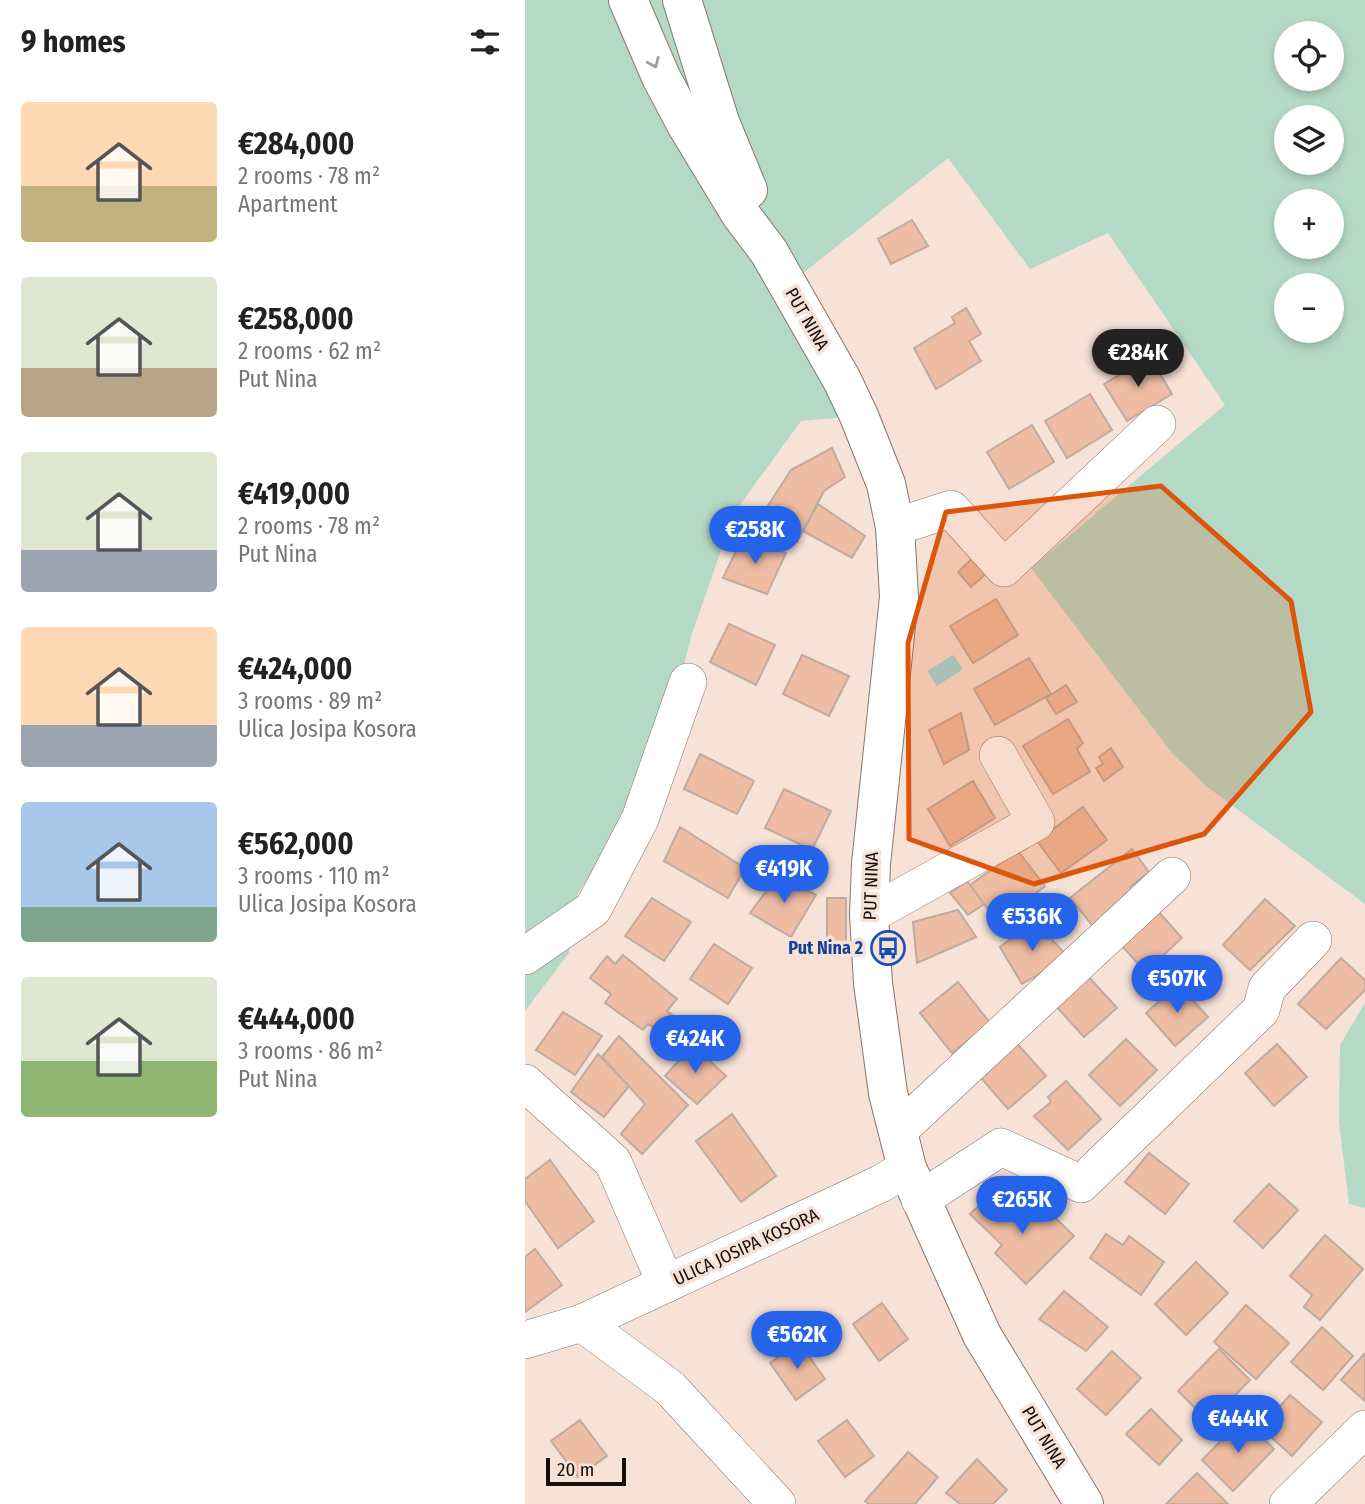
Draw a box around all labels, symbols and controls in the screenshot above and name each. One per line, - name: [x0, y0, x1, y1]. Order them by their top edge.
- map controls: [1274, 21, 1344, 343]
- button: locate: [1274, 21, 1344, 91]
- icon: filters: [466, 23, 504, 61]
- text: 9 homes: [21, 24, 126, 60]
- one-way arrow: [646, 56, 660, 68]
- button: layers: [1274, 105, 1344, 175]
- text: €284,000: [238, 126, 354, 162]
- icon: home: [77, 130, 161, 214]
- text: 2 rooms · 78 m²: [238, 162, 380, 190]
- button: +: [1274, 189, 1344, 259]
- text: Apartment: [238, 190, 338, 218]
- button: −: [1274, 273, 1344, 343]
- street label: PUT NINA: [780, 284, 834, 355]
- text: €258,000: [238, 301, 354, 337]
- icon: home: [77, 305, 161, 389]
- pin: €284K: [1089, 330, 1187, 389]
- text: 2 rooms · 62 m²: [238, 337, 381, 365]
- text: €284K: [1108, 338, 1168, 366]
- text: Put Nina: [238, 365, 318, 393]
- text: €419,000: [238, 476, 350, 512]
- icon: home: [77, 480, 161, 564]
- pin: €258K: [706, 506, 804, 566]
- text: 2 rooms · 78 m²: [238, 512, 380, 540]
- text: €258K: [725, 515, 785, 543]
- text: Put Nina: [238, 540, 318, 568]
- text: €424,000: [238, 651, 352, 687]
- icon: home: [77, 655, 161, 739]
- text: 3 rooms · 89 m²: [238, 687, 382, 715]
- text: Ulica Josipa Kosora: [238, 715, 417, 743]
- text: €562,000: [238, 826, 354, 862]
- icon: home: [77, 830, 161, 914]
- pin: €419K: [735, 846, 833, 905]
- street label: PUT NINA: [859, 851, 883, 921]
- text: €419K: [756, 854, 812, 882]
- text: 3 rooms · 110 m²: [238, 862, 389, 890]
- text: Ulica Josipa Kosora: [238, 890, 417, 918]
- pin: €536K: [983, 894, 1081, 953]
- text: €536K: [1002, 902, 1062, 930]
- bus stop icon: Put Nina 2: [869, 929, 907, 967]
- place label: Put Nina 2: [788, 937, 863, 959]
- pin: €507K: [1128, 956, 1226, 1015]
- text: €507K: [1148, 964, 1206, 992]
- text: €444,000: [238, 1001, 355, 1037]
- icon: home: [77, 1005, 161, 1089]
- pin: €424K: [646, 1016, 744, 1075]
- text: €424K: [666, 1024, 724, 1052]
- text: 3 rooms · 86 m²: [238, 1037, 383, 1065]
- text: Put Nina: [238, 1065, 318, 1093]
- pin: €265K: [973, 1176, 1071, 1236]
- text: €265K: [992, 1185, 1052, 1213]
- street label: ULICA JOSIPA KOSORA: [670, 1203, 823, 1290]
- pin: €562K: [748, 1312, 846, 1371]
- text: €562K: [767, 1320, 827, 1348]
- pin: €444K: [1189, 1396, 1287, 1455]
- street label: PUT NINA: [1017, 1402, 1071, 1473]
- text: €444K: [1208, 1404, 1268, 1432]
- scale bar: [546, 1455, 627, 1487]
- text: 20 m: [557, 1458, 594, 1481]

